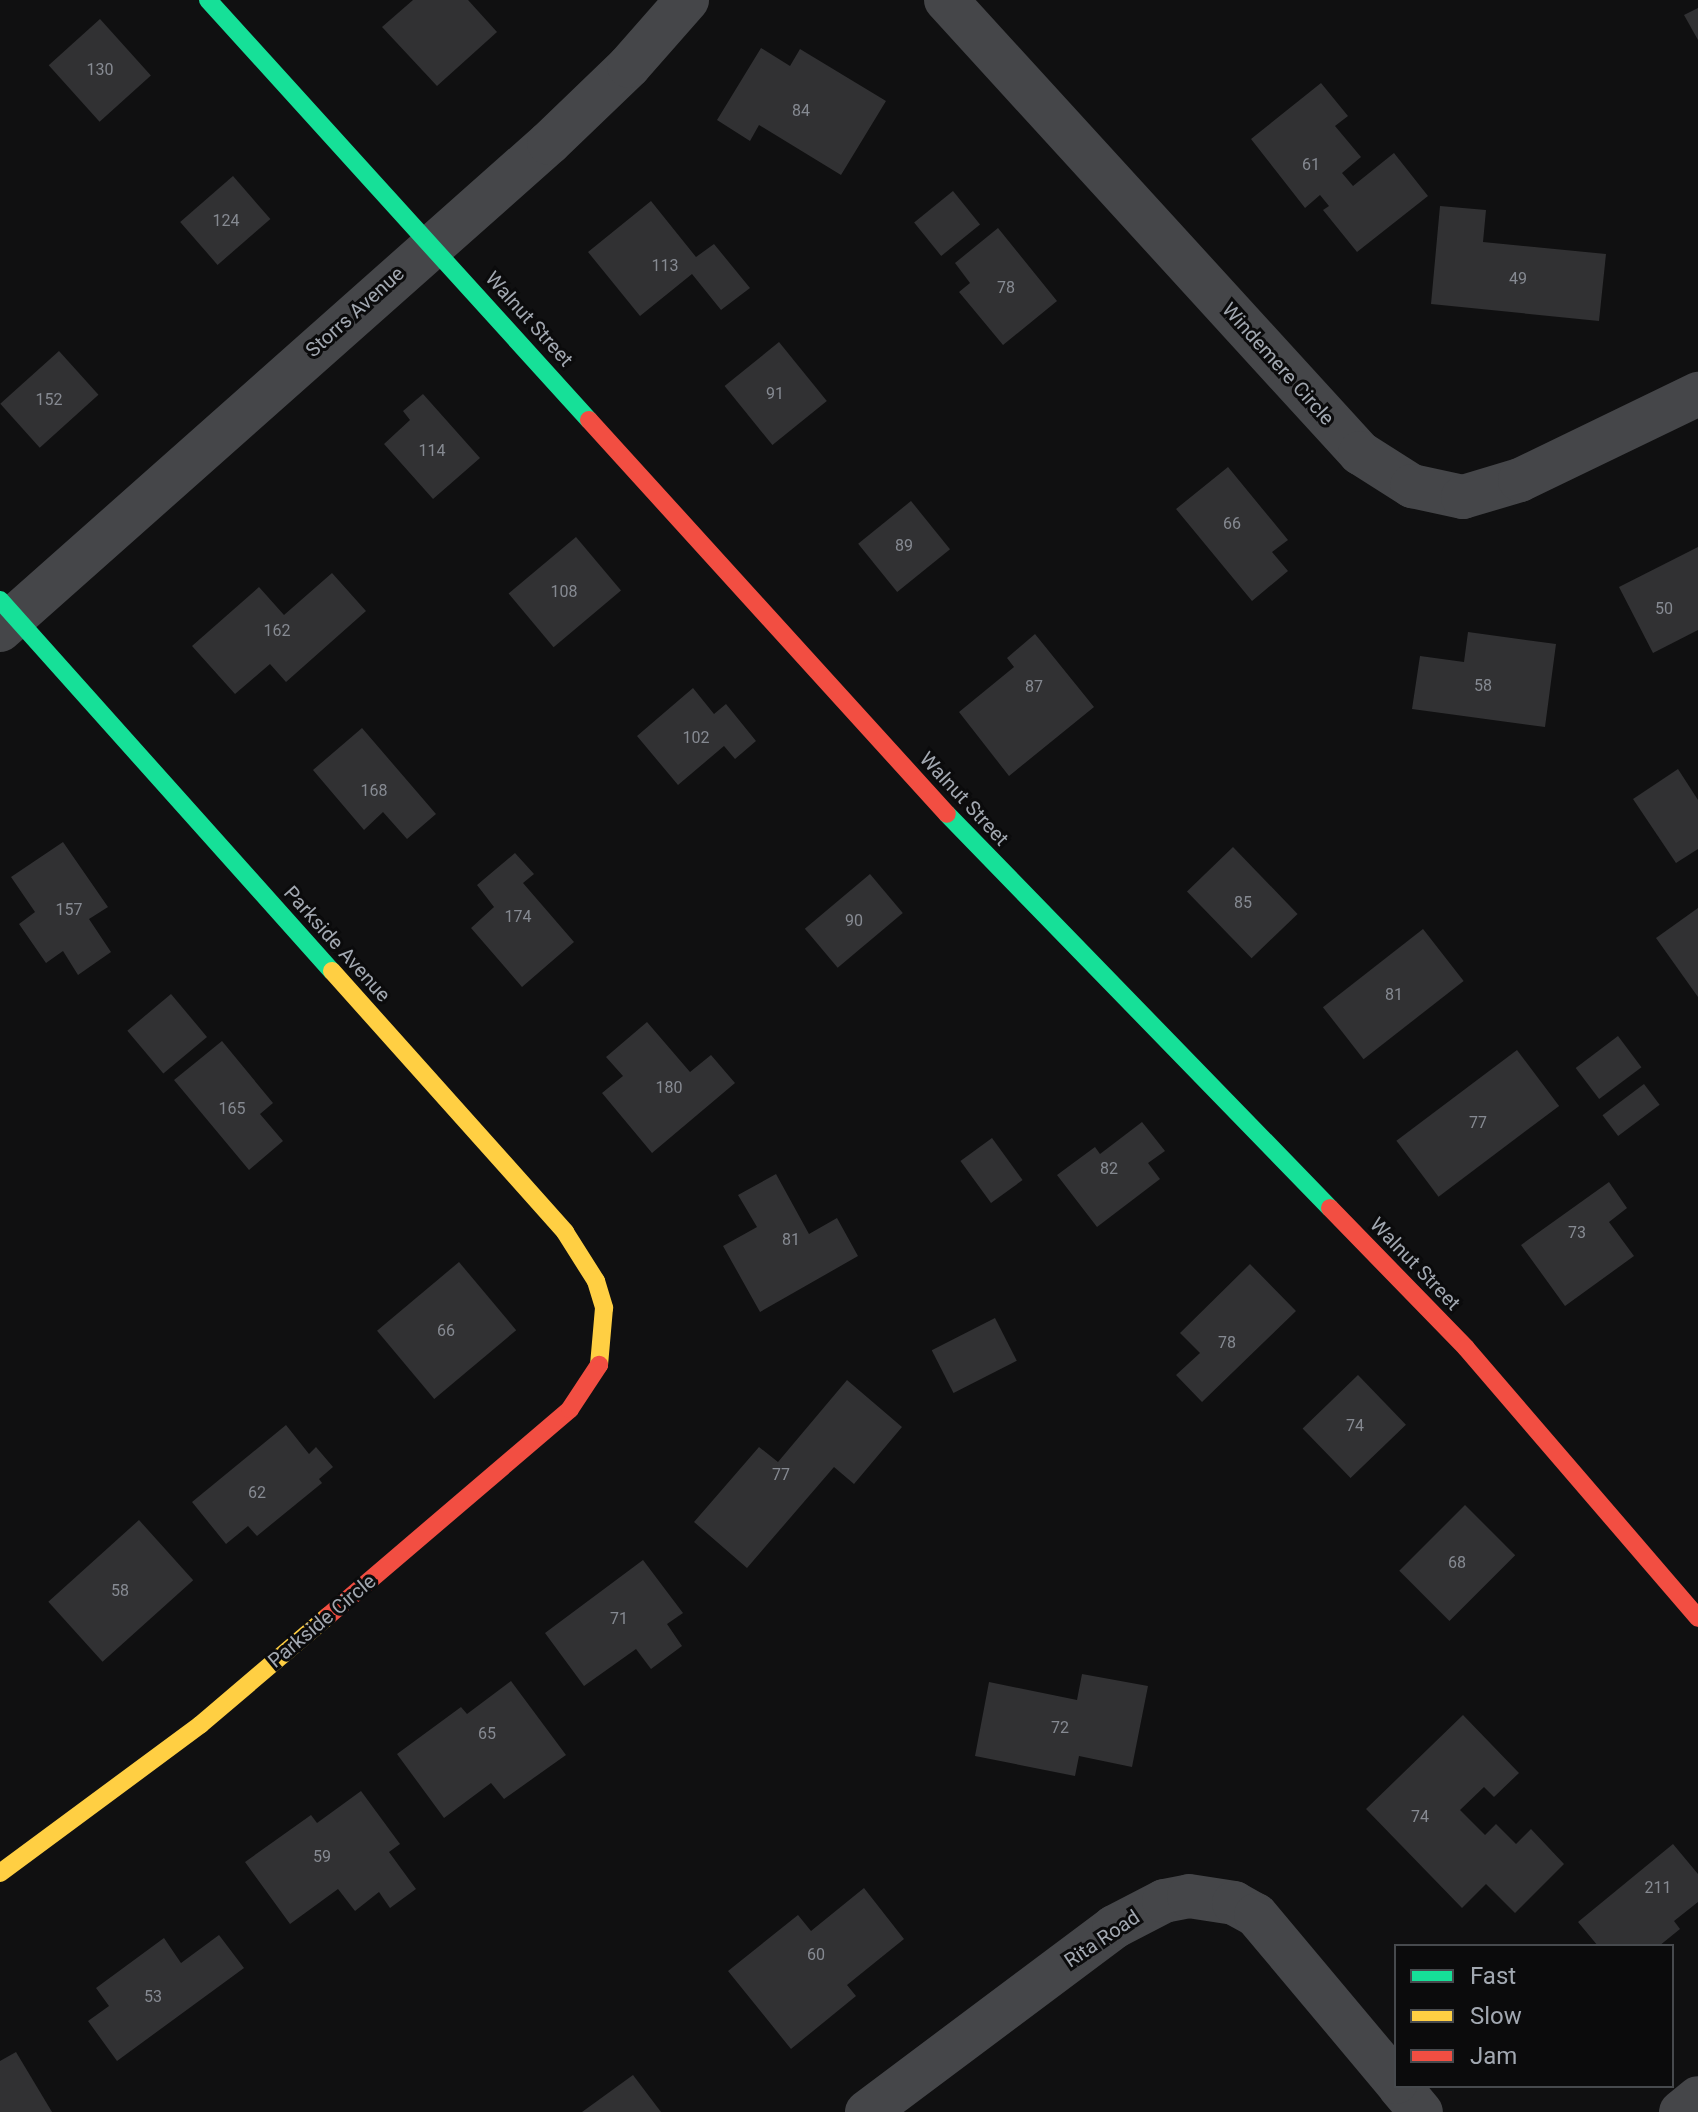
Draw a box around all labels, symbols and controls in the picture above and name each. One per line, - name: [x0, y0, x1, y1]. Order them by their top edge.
- house number: 130: [87, 60, 113, 80]
- house number: 84: [792, 101, 810, 121]
- house number: 61: [1302, 155, 1320, 175]
- house number: 124: [213, 211, 239, 231]
- house number: 113: [652, 256, 678, 276]
- street label: Storrs Avenue: [301, 262, 409, 362]
- street label: Walnut Street: [480, 267, 578, 371]
- house number: 49: [1509, 269, 1527, 289]
- house number: 78: [997, 278, 1015, 298]
- street label: Windemere Circle: [1217, 298, 1339, 430]
- house number: 91: [766, 384, 784, 404]
- house number: 152: [36, 390, 62, 410]
- house number: 114: [419, 441, 445, 461]
- house number: 66: [1223, 514, 1241, 534]
- house number: 89: [895, 536, 913, 556]
- house number: 108: [551, 582, 577, 602]
- house number: 50: [1655, 599, 1673, 619]
- house number: 162: [264, 621, 290, 641]
- house number: 58: [1474, 676, 1492, 696]
- house number: 87: [1025, 677, 1043, 697]
- house number: 102: [683, 728, 709, 748]
- street label: Walnut Street: [914, 747, 1014, 851]
- house number: 168: [361, 781, 387, 801]
- street label: Parkside Avenue: [279, 881, 395, 1007]
- house number: 85: [1234, 893, 1252, 913]
- house number: 157: [56, 900, 82, 920]
- house number: 174: [505, 907, 531, 927]
- house number: 90: [845, 911, 863, 931]
- house number: 81: [1385, 985, 1403, 1005]
- house number: 180: [656, 1078, 682, 1098]
- house number: 165: [219, 1099, 245, 1119]
- house number: 77: [1469, 1113, 1487, 1133]
- house number: 82: [1100, 1159, 1118, 1179]
- street label: Walnut Street: [1365, 1213, 1465, 1315]
- house number: 73: [1568, 1223, 1586, 1243]
- house number: 81: [782, 1230, 800, 1250]
- house number: 66: [437, 1321, 455, 1341]
- house number: 78: [1218, 1333, 1236, 1353]
- house number: 74: [1346, 1416, 1364, 1436]
- house number: 77: [772, 1465, 790, 1485]
- house number: 62: [248, 1483, 266, 1503]
- house number: 68: [1448, 1553, 1466, 1573]
- street label: Parkside Circle: [263, 1569, 381, 1673]
- house number: 58: [111, 1581, 129, 1601]
- house number: 71: [610, 1609, 628, 1629]
- house number: 72: [1051, 1718, 1069, 1738]
- house number: 65: [478, 1724, 496, 1744]
- house number: 74: [1411, 1807, 1429, 1827]
- house number: 59: [313, 1847, 331, 1867]
- house number: 211: [1645, 1878, 1671, 1898]
- street label: Rita Road: [1060, 1905, 1144, 1973]
- legend: [1394, 1944, 1674, 2088]
- house number: 60: [807, 1945, 825, 1965]
- text: Fast: [1470, 1962, 1516, 1990]
- house number: 53: [144, 1987, 162, 2007]
- text: Slow: [1470, 2002, 1522, 2030]
- text: Jam: [1470, 2042, 1517, 2070]

